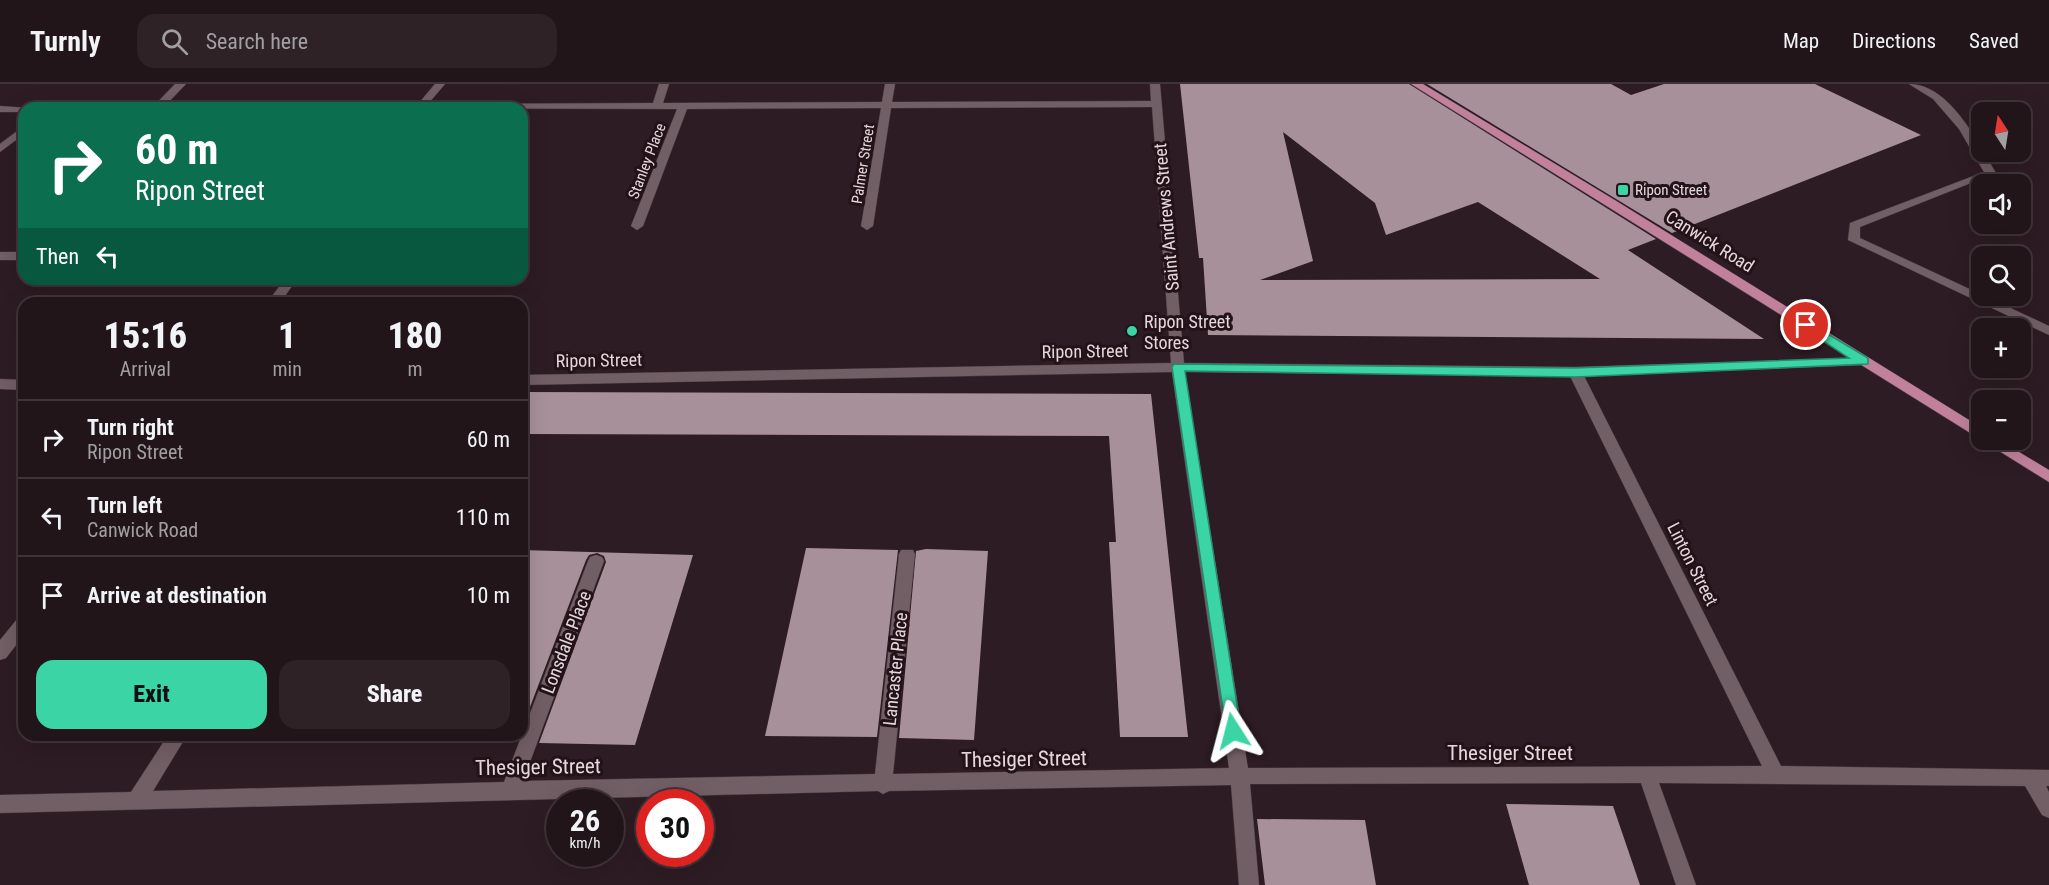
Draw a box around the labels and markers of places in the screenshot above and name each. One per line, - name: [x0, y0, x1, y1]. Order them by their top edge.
- place label: Ripon Street: [1635, 181, 1707, 199]
- marker: Ripon Street: [1616, 183, 1630, 197]
- pin: [1780, 299, 1831, 350]
- place label: Ripon Street Stores: [1144, 311, 1231, 353]
- marker: Ripon Street Stores: [1125, 324, 1139, 338]

